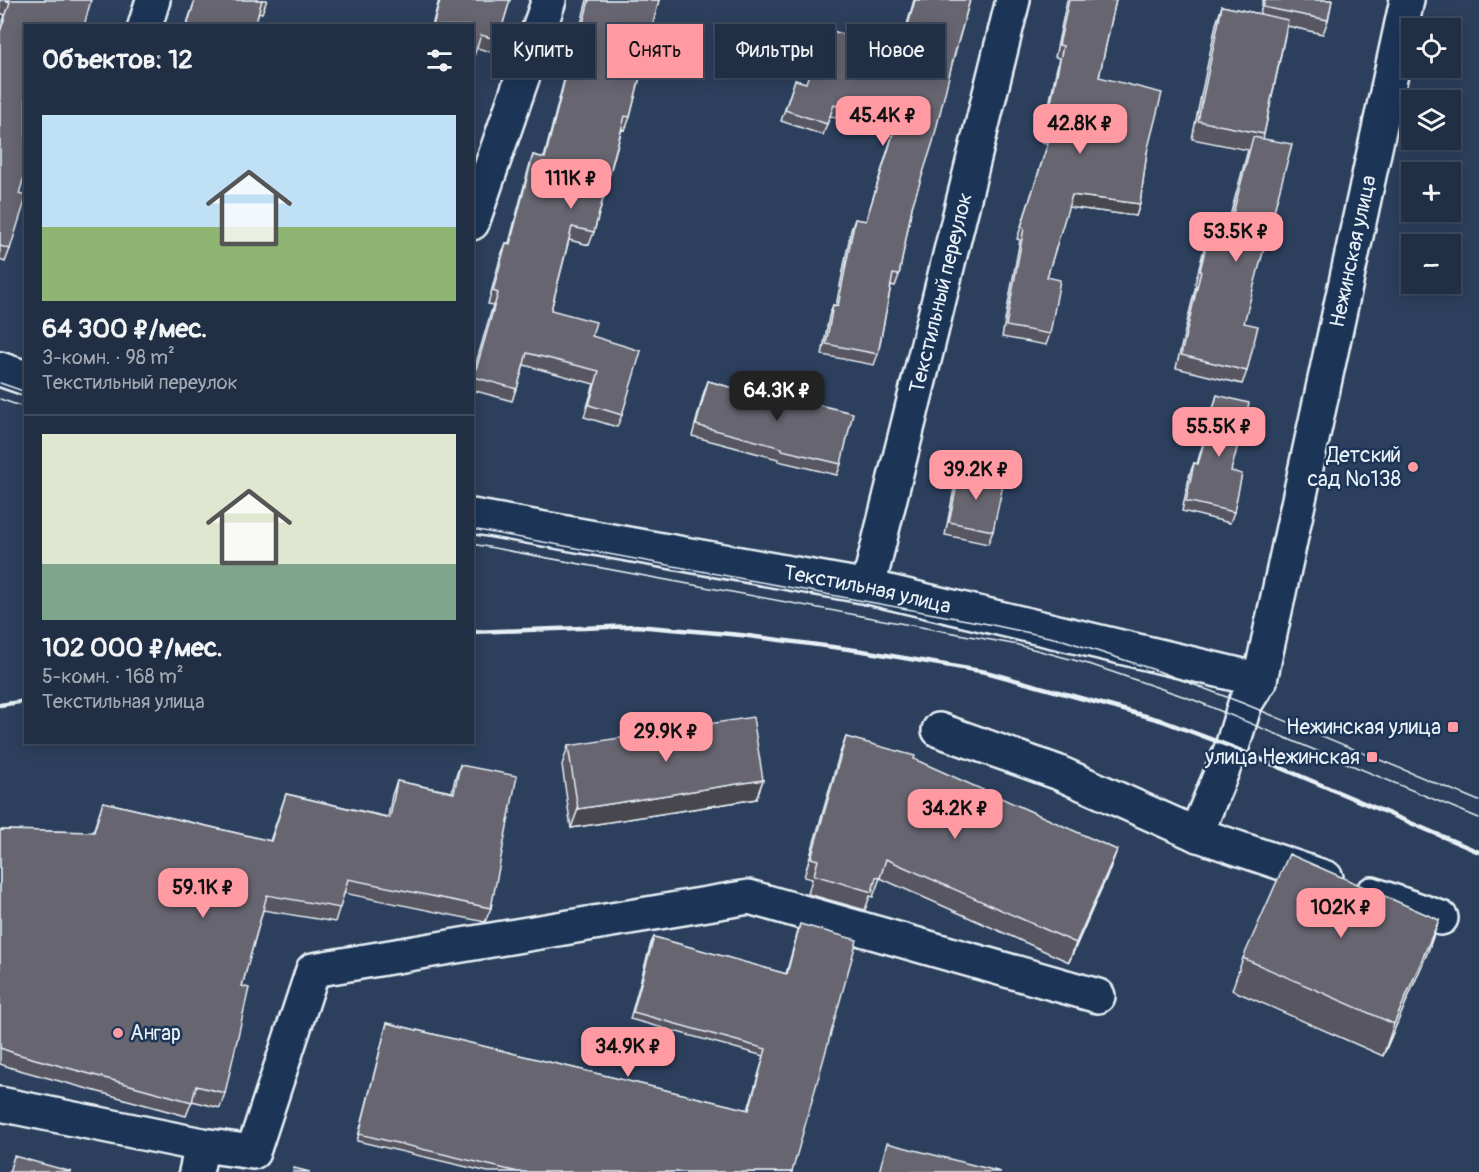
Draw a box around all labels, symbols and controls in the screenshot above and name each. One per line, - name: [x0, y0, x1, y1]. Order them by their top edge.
- map controls: [1401, 18, 1461, 294]
- button: locate: [1401, 18, 1461, 78]
- chip: Купить: [492, 24, 595, 78]
- chip: Снять: [607, 24, 703, 78]
- chip: Фильтры: [715, 24, 835, 78]
- chip: Новое: [847, 24, 945, 78]
- text: Объектов: 12: [42, 44, 193, 76]
- icon: filters: [423, 44, 456, 77]
- button: layers: [1401, 90, 1461, 150]
- pin: 45.4K ₽: [828, 96, 938, 147]
- text: 45.4K ₽: [850, 103, 916, 128]
- pin: 42.8K ₽: [1025, 104, 1135, 155]
- text: 42.8K ₽: [1047, 111, 1113, 136]
- icon: home: [195, 154, 303, 262]
- pin: 111K ₽: [522, 159, 620, 210]
- button: +: [1401, 162, 1461, 222]
- text: 111K ₽: [545, 166, 597, 191]
- street label: Нежинская улица: [1324, 173, 1383, 330]
- street label: Текстильный переулок: [903, 190, 979, 396]
- pin: 53.5K ₽: [1181, 212, 1291, 263]
- text: 53.5K ₽: [1203, 219, 1269, 244]
- button: −: [1401, 234, 1461, 294]
- text: 64 300 ₽/мес.: [42, 313, 207, 345]
- text: 3-комн. · 98 m²: [42, 345, 175, 370]
- text: Текстильный переулок: [42, 370, 238, 395]
- pin: 64.3K ₽: [722, 371, 832, 422]
- text: 64.3K ₽: [743, 378, 811, 403]
- pin: 55.5K ₽: [1164, 407, 1274, 458]
- text: 55.5K ₽: [1186, 414, 1252, 439]
- place label: Детский сад №138: [1307, 442, 1401, 493]
- pin: 39.2K ₽: [921, 450, 1031, 501]
- text: 39.2K ₽: [943, 457, 1009, 482]
- marker: Детский сад №138: [1406, 460, 1420, 474]
- icon: home: [195, 473, 303, 581]
- street label: Текстильная улица: [781, 559, 954, 620]
- text: 102 000 ₽/мес.: [42, 632, 223, 664]
- text: 5-комн. · 168 m²: [42, 664, 184, 689]
- text: Текстильная улица: [42, 689, 205, 714]
- pin: 29.9K ₽: [611, 712, 721, 763]
- place label: Нежинская улица: [1286, 714, 1441, 741]
- text: 29.9K ₽: [634, 719, 698, 744]
- marker: Нежинская улица: [1446, 720, 1460, 734]
- place label: улица Нежинская: [1204, 744, 1360, 771]
- marker: улица Нежинская: [1365, 750, 1379, 764]
- pin: 34.2K ₽: [900, 789, 1010, 840]
- text: 34.2K ₽: [922, 796, 988, 821]
- pin: 59.1K ₽: [148, 868, 258, 919]
- text: 59.1K ₽: [172, 875, 234, 900]
- pin: 102K ₽: [1292, 888, 1390, 939]
- text: 102K ₽: [1310, 895, 1372, 920]
- place label: Ангар: [130, 1020, 181, 1047]
- marker: Ангар: [111, 1026, 125, 1040]
- pin: 34.9K ₽: [573, 1027, 683, 1078]
- text: 34.9K ₽: [595, 1034, 661, 1059]

